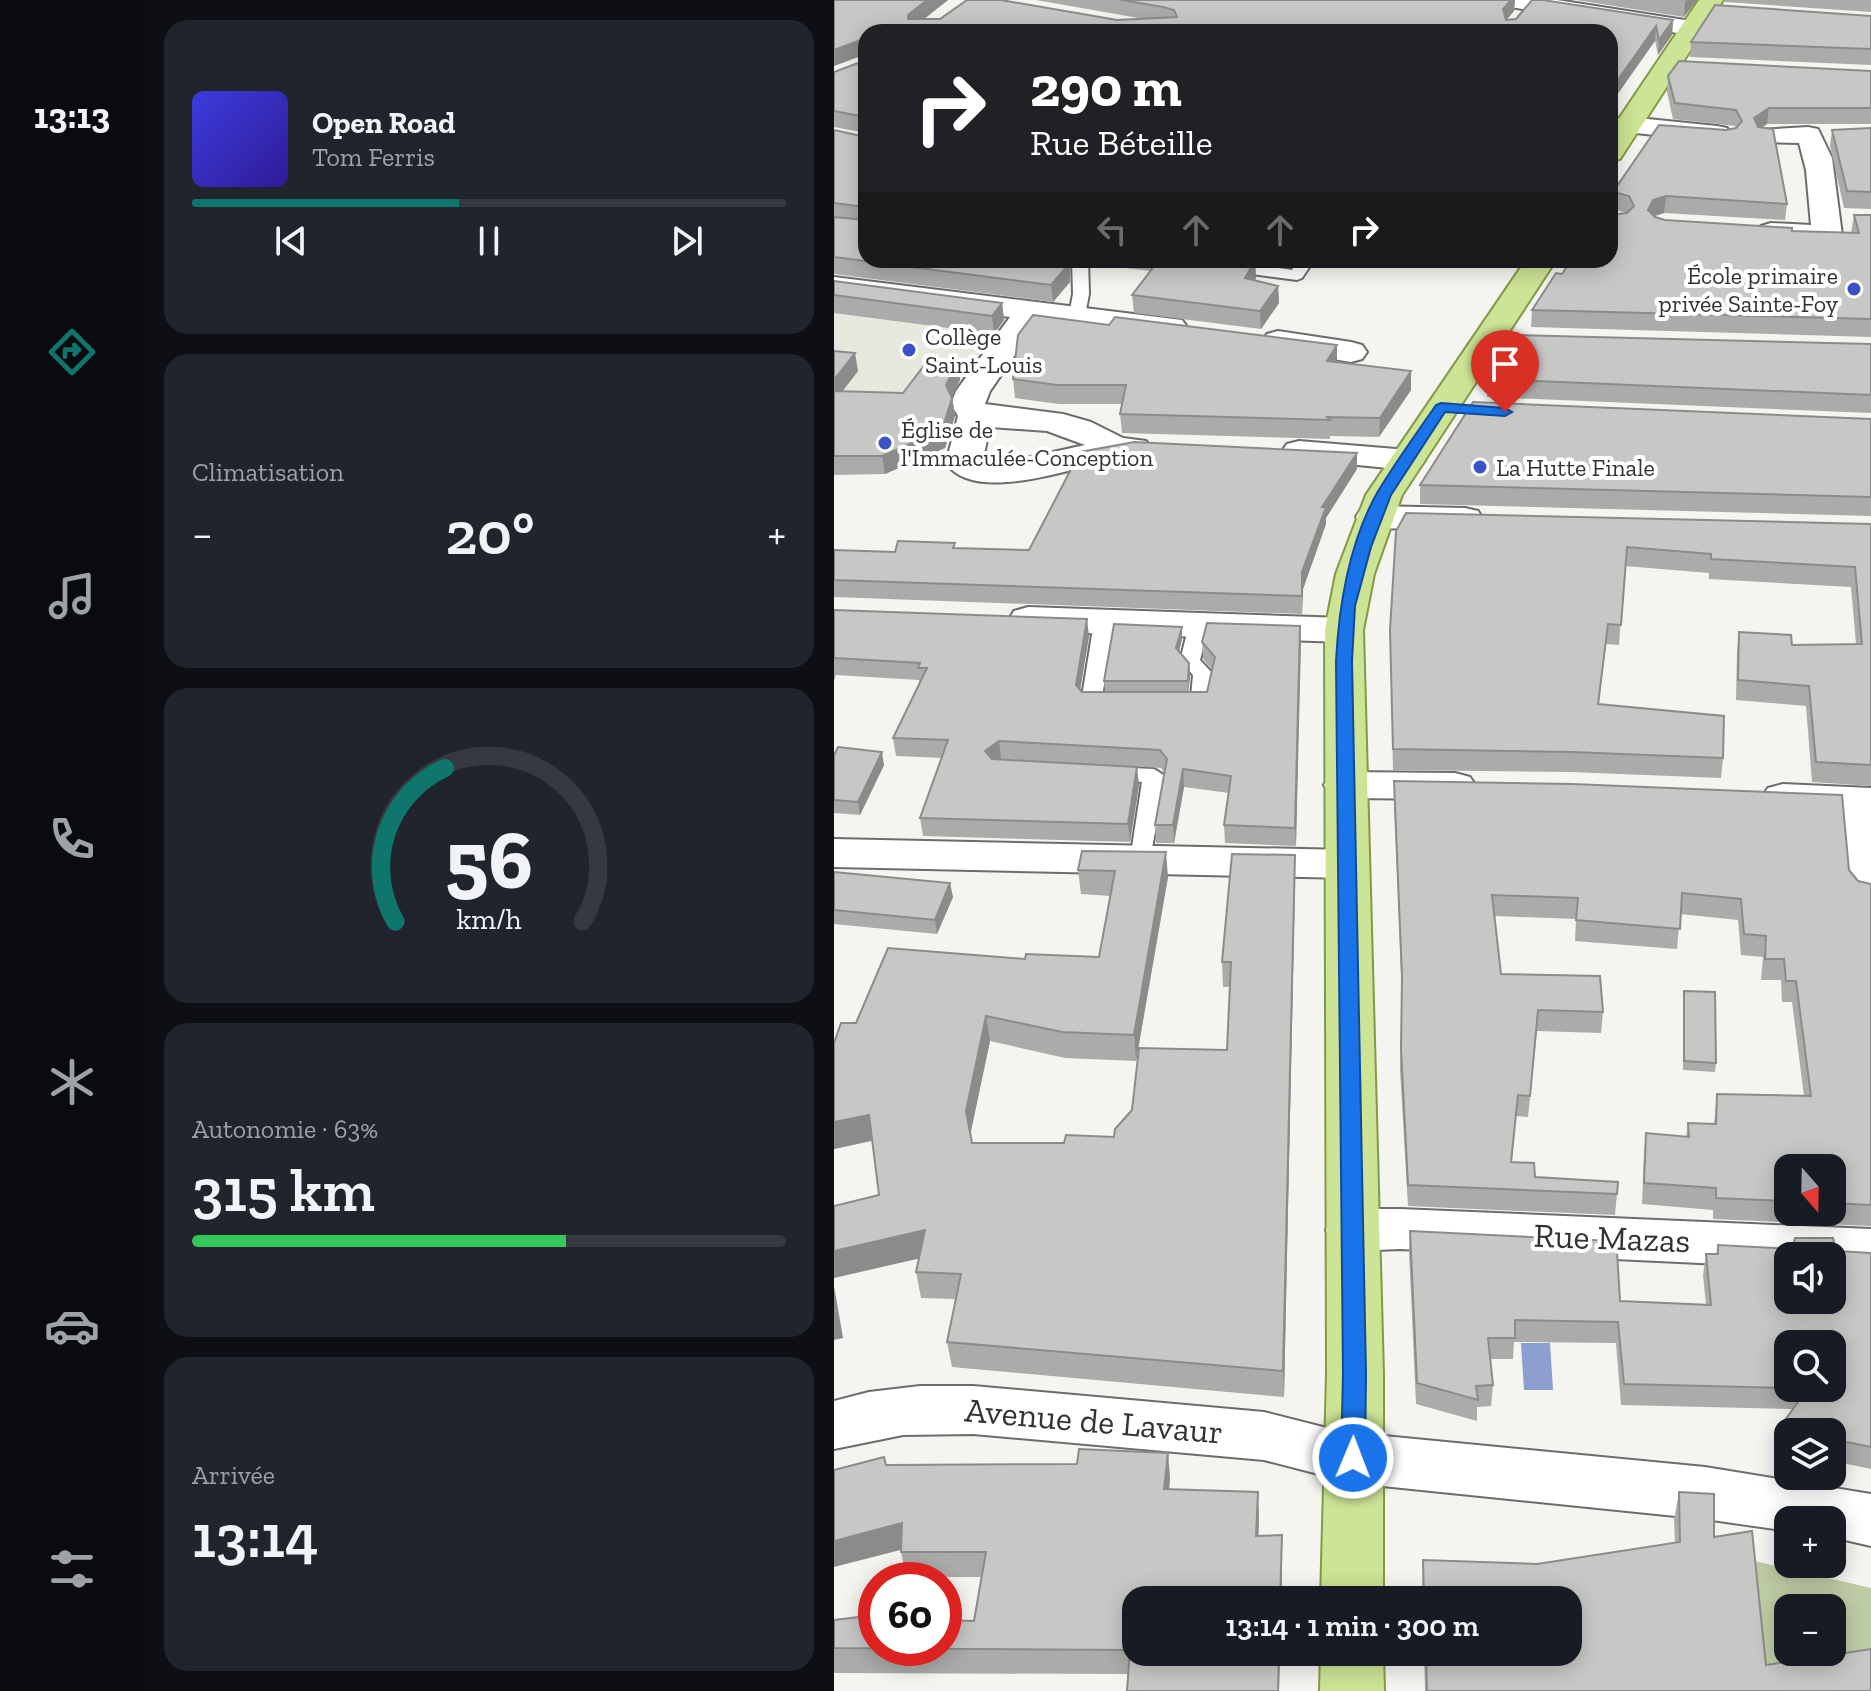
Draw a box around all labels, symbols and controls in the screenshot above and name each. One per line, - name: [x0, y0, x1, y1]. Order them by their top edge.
- text: 290 m: [1030, 53, 1182, 120]
- icon: right: [898, 56, 1002, 160]
- text: 13:13: [34, 94, 110, 137]
- text: Open Road: [312, 105, 455, 141]
- text: Rue Béteille: [1030, 121, 1213, 164]
- text: Tom Ferris: [312, 141, 435, 173]
- icon: left: [1090, 208, 1134, 252]
- icon: ahead: [1174, 208, 1218, 252]
- icon: ahead: [1258, 208, 1302, 252]
- icon: right: [1342, 208, 1386, 252]
- icon: previous: [269, 219, 313, 263]
- icon: pause: [467, 219, 511, 263]
- icon: next: [665, 219, 709, 263]
- place label: École primaire privée Sainte-Foy: [1659, 261, 1839, 318]
- marker: École primaire privée Sainte-Foy: [1845, 280, 1863, 298]
- place label: Collège Saint-Louis: [925, 322, 1043, 379]
- icon: directions: [44, 324, 100, 380]
- pin: [1471, 330, 1539, 412]
- marker: Collège Saint-Louis: [900, 341, 918, 359]
- icon: arrive: [1483, 342, 1527, 386]
- place label: Église de l'Immaculée-Conception: [901, 415, 1153, 472]
- marker: Église de l'Immaculée-Conception: [876, 434, 894, 452]
- place label: La Hutte Finale: [1496, 453, 1655, 482]
- text: Climatisation: [192, 456, 344, 488]
- marker: La Hutte Finale: [1471, 458, 1489, 476]
- text: 20°: [446, 497, 534, 569]
- text: −: [192, 507, 213, 560]
- text: +: [767, 507, 786, 560]
- icon: music: [44, 568, 100, 624]
- text: 56: [445, 808, 533, 908]
- icon: phone: [44, 811, 100, 867]
- text: km/h: [456, 902, 522, 936]
- icon: climate: [44, 1054, 100, 1110]
- text: Autonomie · 63%: [192, 1113, 378, 1145]
- text: 315 km: [192, 1154, 375, 1226]
- north arrow: [1774, 1154, 1846, 1226]
- map controls: [1774, 1154, 1846, 1666]
- street label: Rue Mazas: [1533, 1215, 1691, 1261]
- button: sound: [1774, 1242, 1846, 1314]
- icon: car: [44, 1298, 100, 1354]
- button: search: [1774, 1330, 1846, 1402]
- street label: Avenue de Lavaur: [963, 1389, 1225, 1453]
- position arrow: [1311, 1416, 1395, 1500]
- button: layers: [1774, 1418, 1846, 1490]
- text: Arrivée: [192, 1459, 275, 1491]
- text: 13:14: [192, 1500, 318, 1572]
- button: +: [1774, 1506, 1846, 1578]
- icon: filters: [44, 1541, 100, 1597]
- speed limit sign: 60: [858, 1562, 962, 1666]
- button: −: [1774, 1594, 1846, 1666]
- text: 13:14 · 1 min · 300 m: [1225, 1608, 1479, 1644]

